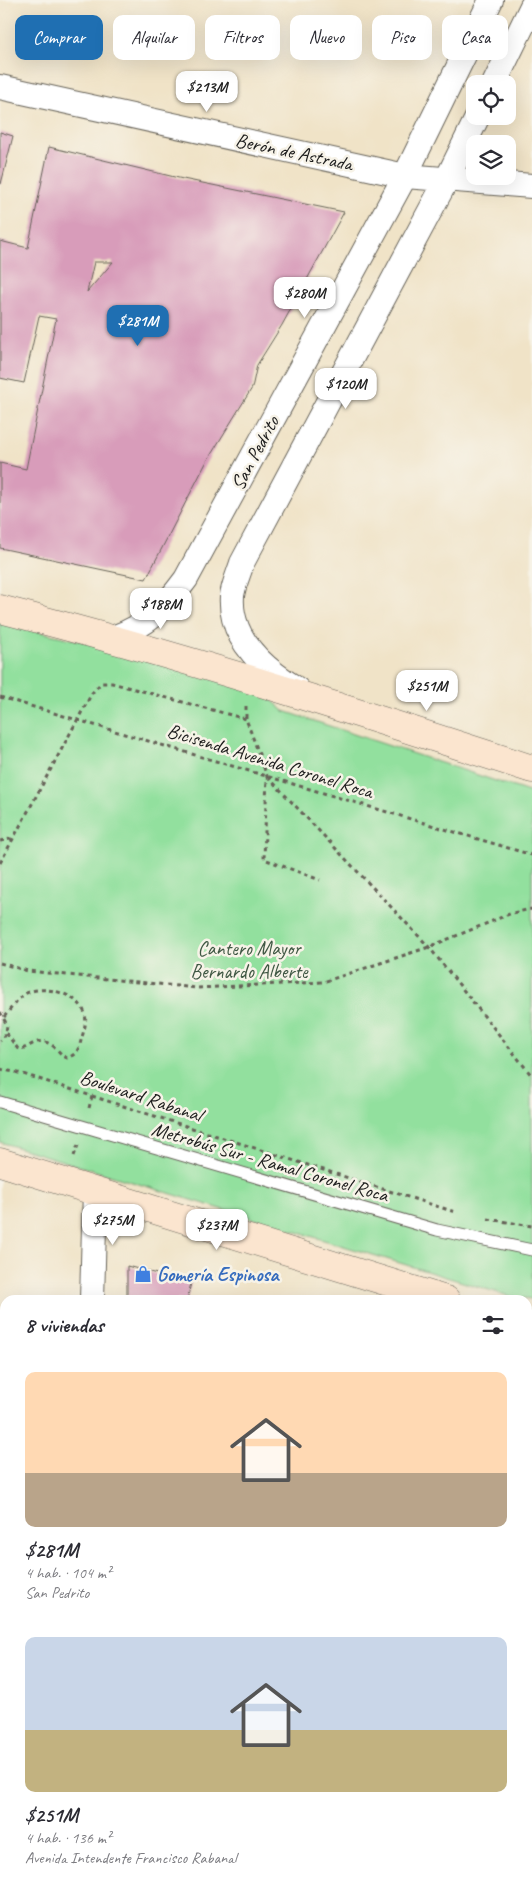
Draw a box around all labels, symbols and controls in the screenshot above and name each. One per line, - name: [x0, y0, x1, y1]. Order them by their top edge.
- chip: Comprar: [15, 15, 103, 60]
- chip: Alquilar: [113, 15, 195, 60]
- chip: Filtros: [205, 15, 280, 60]
- chip: Nuevo: [290, 15, 362, 60]
- chip: Piso: [372, 15, 432, 60]
- chip: Casa: [442, 15, 508, 60]
- pin: $213M: [172, 70, 242, 113]
- map controls: [466, 75, 516, 185]
- button: locate: [466, 75, 516, 125]
- text: $213M: [187, 77, 227, 97]
- street label: Berón de Astrada: [233, 127, 357, 177]
- button: layers: [466, 135, 516, 185]
- pin: $280M: [270, 276, 340, 319]
- text: $280M: [285, 283, 325, 303]
- pin: $281M: [103, 304, 173, 347]
- text: $281M: [118, 311, 158, 331]
- pin: $120M: [311, 368, 381, 410]
- text: $120M: [326, 374, 366, 394]
- street label: San Pedrito: [225, 411, 285, 494]
- pin: $188M: [126, 588, 196, 630]
- text: $188M: [141, 594, 181, 614]
- pin: $251M: [392, 670, 462, 712]
- text: $251M: [407, 676, 447, 696]
- street label: Bicisenda Avenida Coronel Roca: [164, 718, 378, 805]
- park label: Cantero Mayor Bernardo Alberte: [190, 936, 309, 984]
- street label: Boulevard Rabanal: [77, 1065, 208, 1129]
- street label: Metrobús Sur - Ramal Coronel Roca: [149, 1116, 392, 1208]
- pin: $275M: [78, 1204, 148, 1246]
- pin: $237M: [182, 1208, 252, 1251]
- text: $275M: [93, 1210, 133, 1230]
- text: $237M: [197, 1215, 237, 1235]
- place label: Gomería Espinosa: [157, 1262, 280, 1287]
- shop icon: Gomería Espinosa: [133, 1264, 153, 1284]
- icon: filters: [479, 1311, 507, 1339]
- text: 8 viviendas: [25, 1312, 104, 1338]
- icon: home: [221, 1405, 311, 1495]
- text: $281M: [25, 1537, 78, 1563]
- text: 4 hab. · 104 m²: [25, 1563, 111, 1583]
- text: San Pedrito: [25, 1583, 89, 1603]
- icon: home: [221, 1670, 311, 1760]
- text: $251M: [25, 1802, 78, 1828]
- text: 4 hab. · 136 m²: [25, 1828, 111, 1848]
- text: Avenida Intendente Francisco Rabanal: [25, 1848, 236, 1868]

